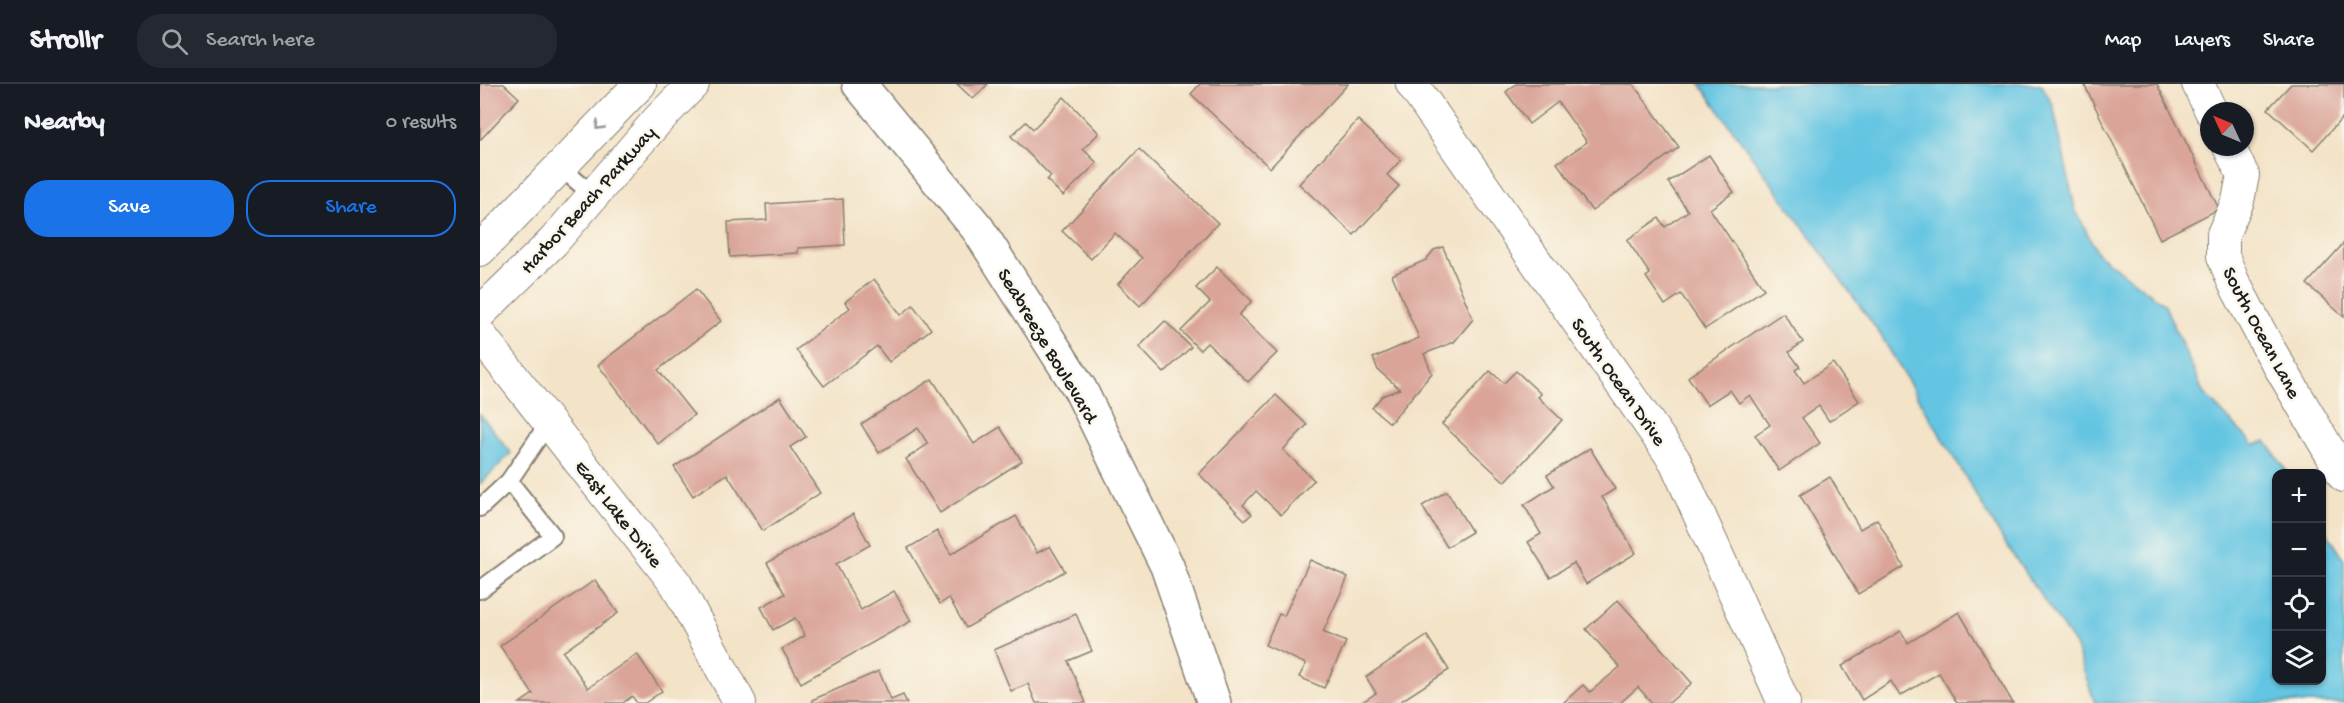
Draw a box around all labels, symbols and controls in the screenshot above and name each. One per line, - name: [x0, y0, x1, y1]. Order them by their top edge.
- search box: [137, 14, 557, 68]
- text: Strollr: [30, 25, 101, 58]
- icon: search: [158, 25, 191, 58]
- text: Search here: [206, 28, 315, 54]
- text: Map: [2105, 29, 2141, 54]
- text: Layers: [2174, 29, 2230, 54]
- text: Share: [2263, 29, 2314, 54]
- north arrow: [2200, 102, 2254, 156]
- text: Nearby: [24, 108, 105, 139]
- text: 0 results: [386, 112, 456, 135]
- one-way arrow: [596, 118, 607, 129]
- street label: Harbor Beach Parkway: [517, 123, 662, 280]
- button: Save: [24, 180, 234, 237]
- button: Share: [246, 180, 456, 237]
- street label: South Ocean Lane: [2216, 264, 2305, 404]
- street label: Seabreeze Boulevard: [991, 265, 1102, 430]
- street label: South Ocean Drive: [1564, 315, 1670, 452]
- street label: East Lake Drive: [568, 457, 667, 574]
- map controls: [2272, 469, 2326, 685]
- button: +: [2272, 469, 2326, 523]
- button: −: [2272, 523, 2326, 577]
- button: locate: [2272, 577, 2326, 631]
- button: layers: [2272, 631, 2326, 685]

